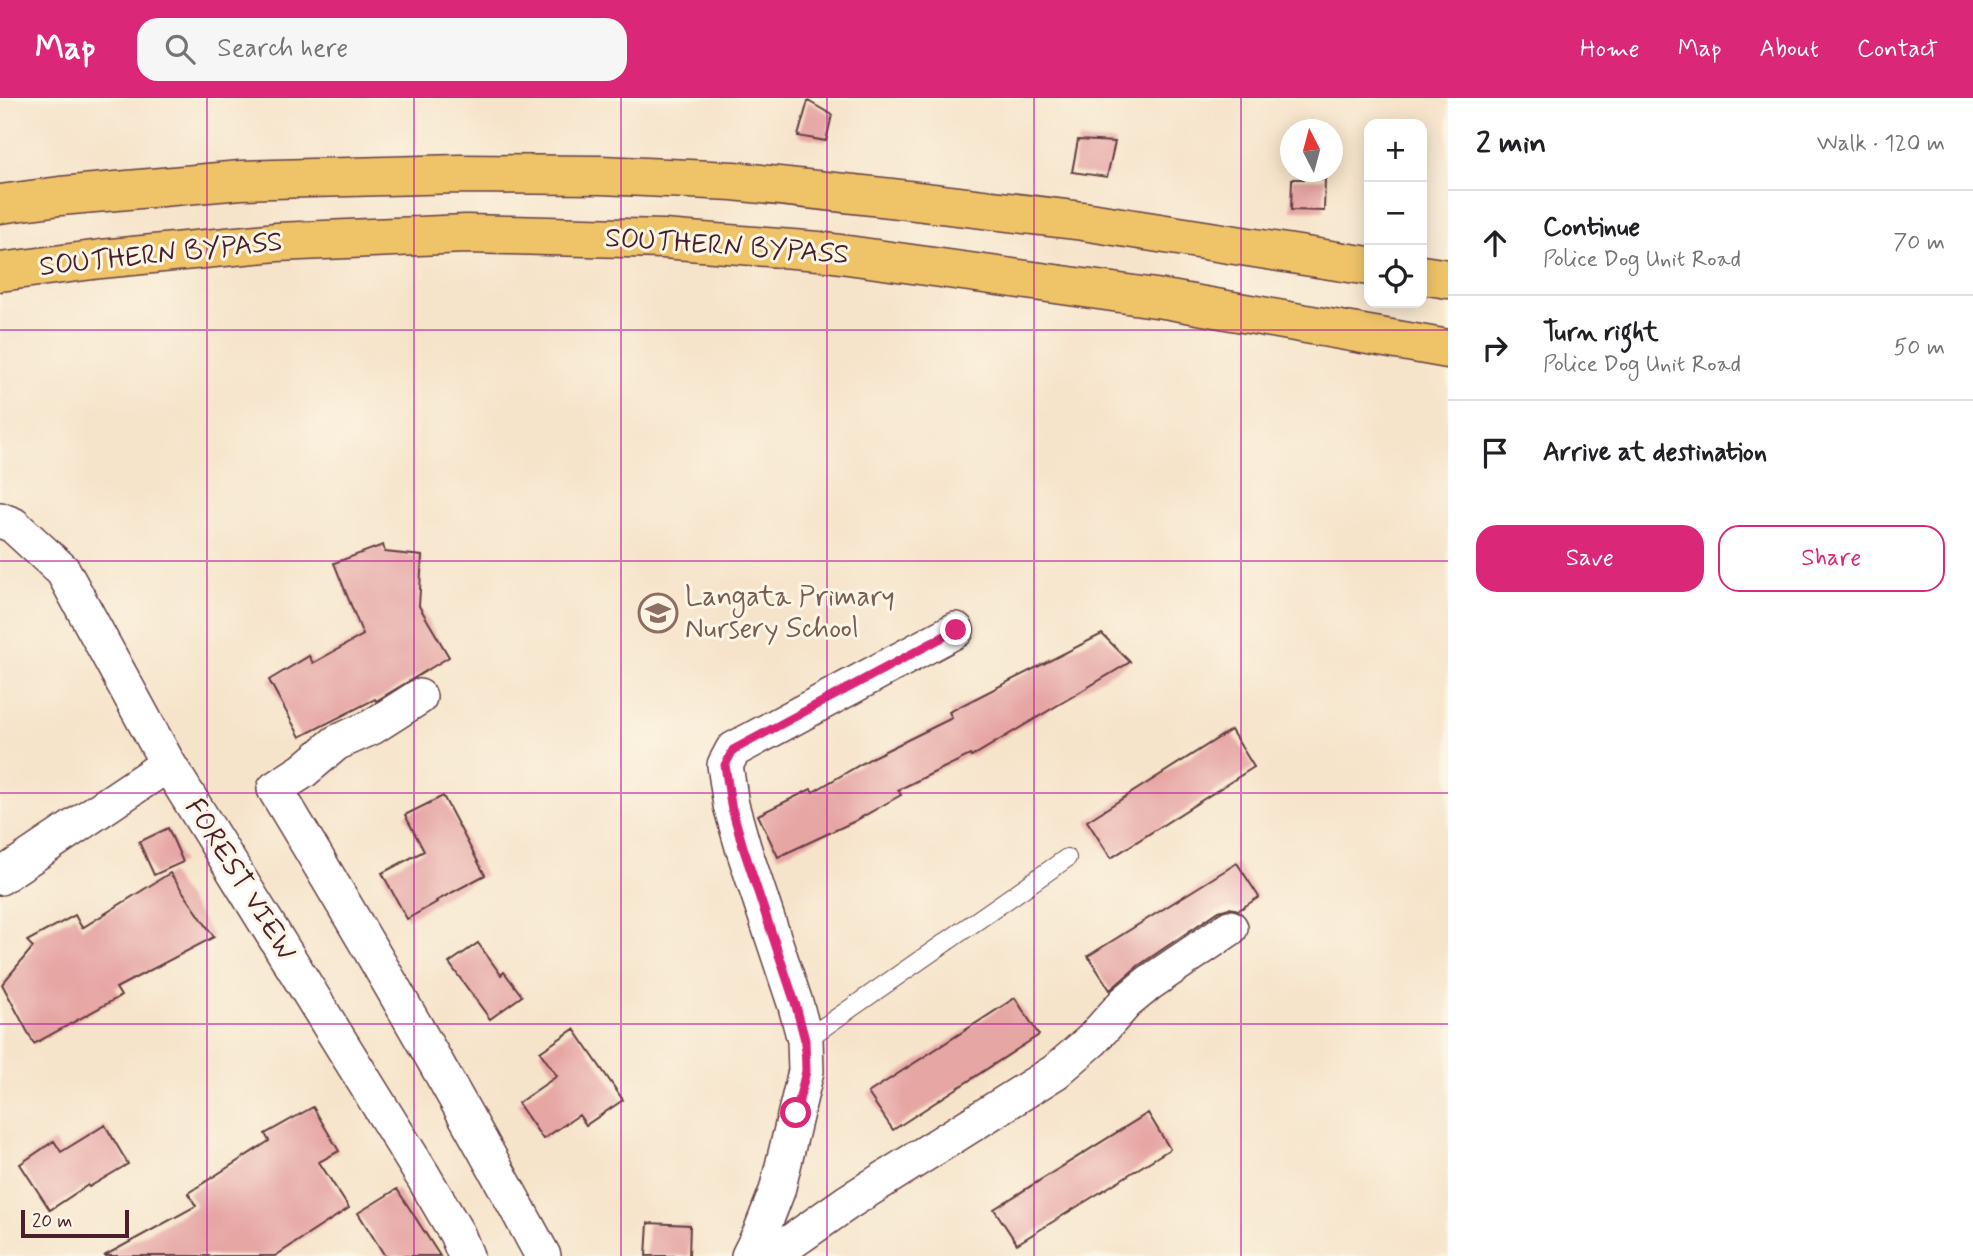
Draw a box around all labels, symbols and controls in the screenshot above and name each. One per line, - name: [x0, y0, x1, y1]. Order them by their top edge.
- search box: [137, 18, 627, 81]
- text: Map: [35, 27, 95, 71]
- icon: search: [161, 30, 199, 68]
- text: Search here: [217, 32, 348, 66]
- text: Home: [1580, 34, 1640, 65]
- text: Map: [1678, 34, 1722, 65]
- text: About: [1760, 34, 1819, 65]
- text: Contact: [1857, 34, 1938, 65]
- north arrow: [1280, 119, 1343, 182]
- map controls: [1364, 119, 1427, 308]
- button: +: [1364, 119, 1427, 182]
- text: 2 min: [1476, 124, 1546, 163]
- text: Walk · 120 m: [1817, 129, 1945, 159]
- button: −: [1364, 182, 1427, 245]
- text: Continue: [1543, 211, 1640, 245]
- street label: SOUTHERN BYPASS: [604, 220, 850, 274]
- street label: SOUTHERN BYPASS: [38, 224, 284, 286]
- icon: ahead: [1476, 224, 1514, 262]
- text: 70 m: [1893, 228, 1945, 258]
- button: locate: [1364, 245, 1427, 308]
- text: Police Dog Unit Road: [1543, 245, 1741, 275]
- text: Turn right: [1543, 316, 1659, 350]
- icon: right: [1476, 329, 1514, 367]
- text: 50 m: [1894, 333, 1945, 363]
- text: Police Dog Unit Road: [1543, 350, 1741, 380]
- icon: arrive: [1476, 434, 1514, 472]
- text: Arrive at destination: [1543, 436, 1767, 470]
- button: Save: [1476, 525, 1704, 592]
- button: Share: [1718, 525, 1945, 592]
- place label: Langata Primary Nursery School: [685, 579, 895, 648]
- school or university icon: Langata Primary Nursery School: [637, 592, 679, 634]
- route end: [940, 614, 971, 645]
- street label: FOREST VIEW: [176, 792, 304, 968]
- route start: [780, 1097, 811, 1128]
- scale bar: [21, 1207, 130, 1239]
- text: 20 m: [32, 1209, 72, 1234]

